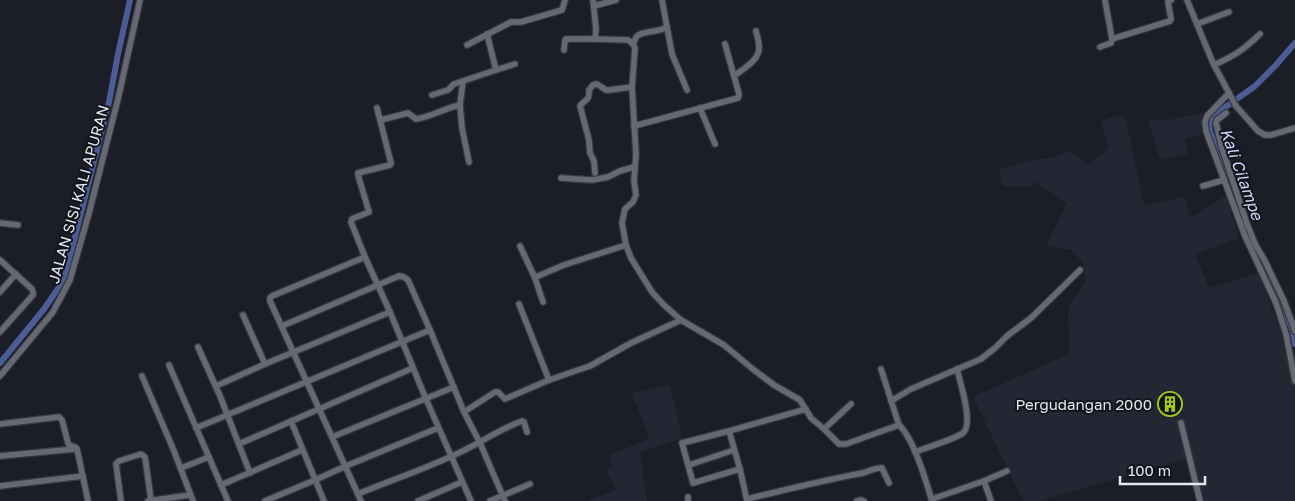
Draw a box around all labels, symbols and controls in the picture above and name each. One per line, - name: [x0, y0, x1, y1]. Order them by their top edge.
- street label: JALAN SISI KALI APURAN: [44, 103, 112, 285]
- water label: Kali Cilampe: [1216, 126, 1268, 224]
- building icon: Pergudangan 2000: [1157, 391, 1183, 417]
- place label: Pergudangan 2000: [1015, 395, 1152, 413]
- scale bar: [1120, 454, 1205, 486]
- text: 100 m: [1128, 461, 1171, 479]

